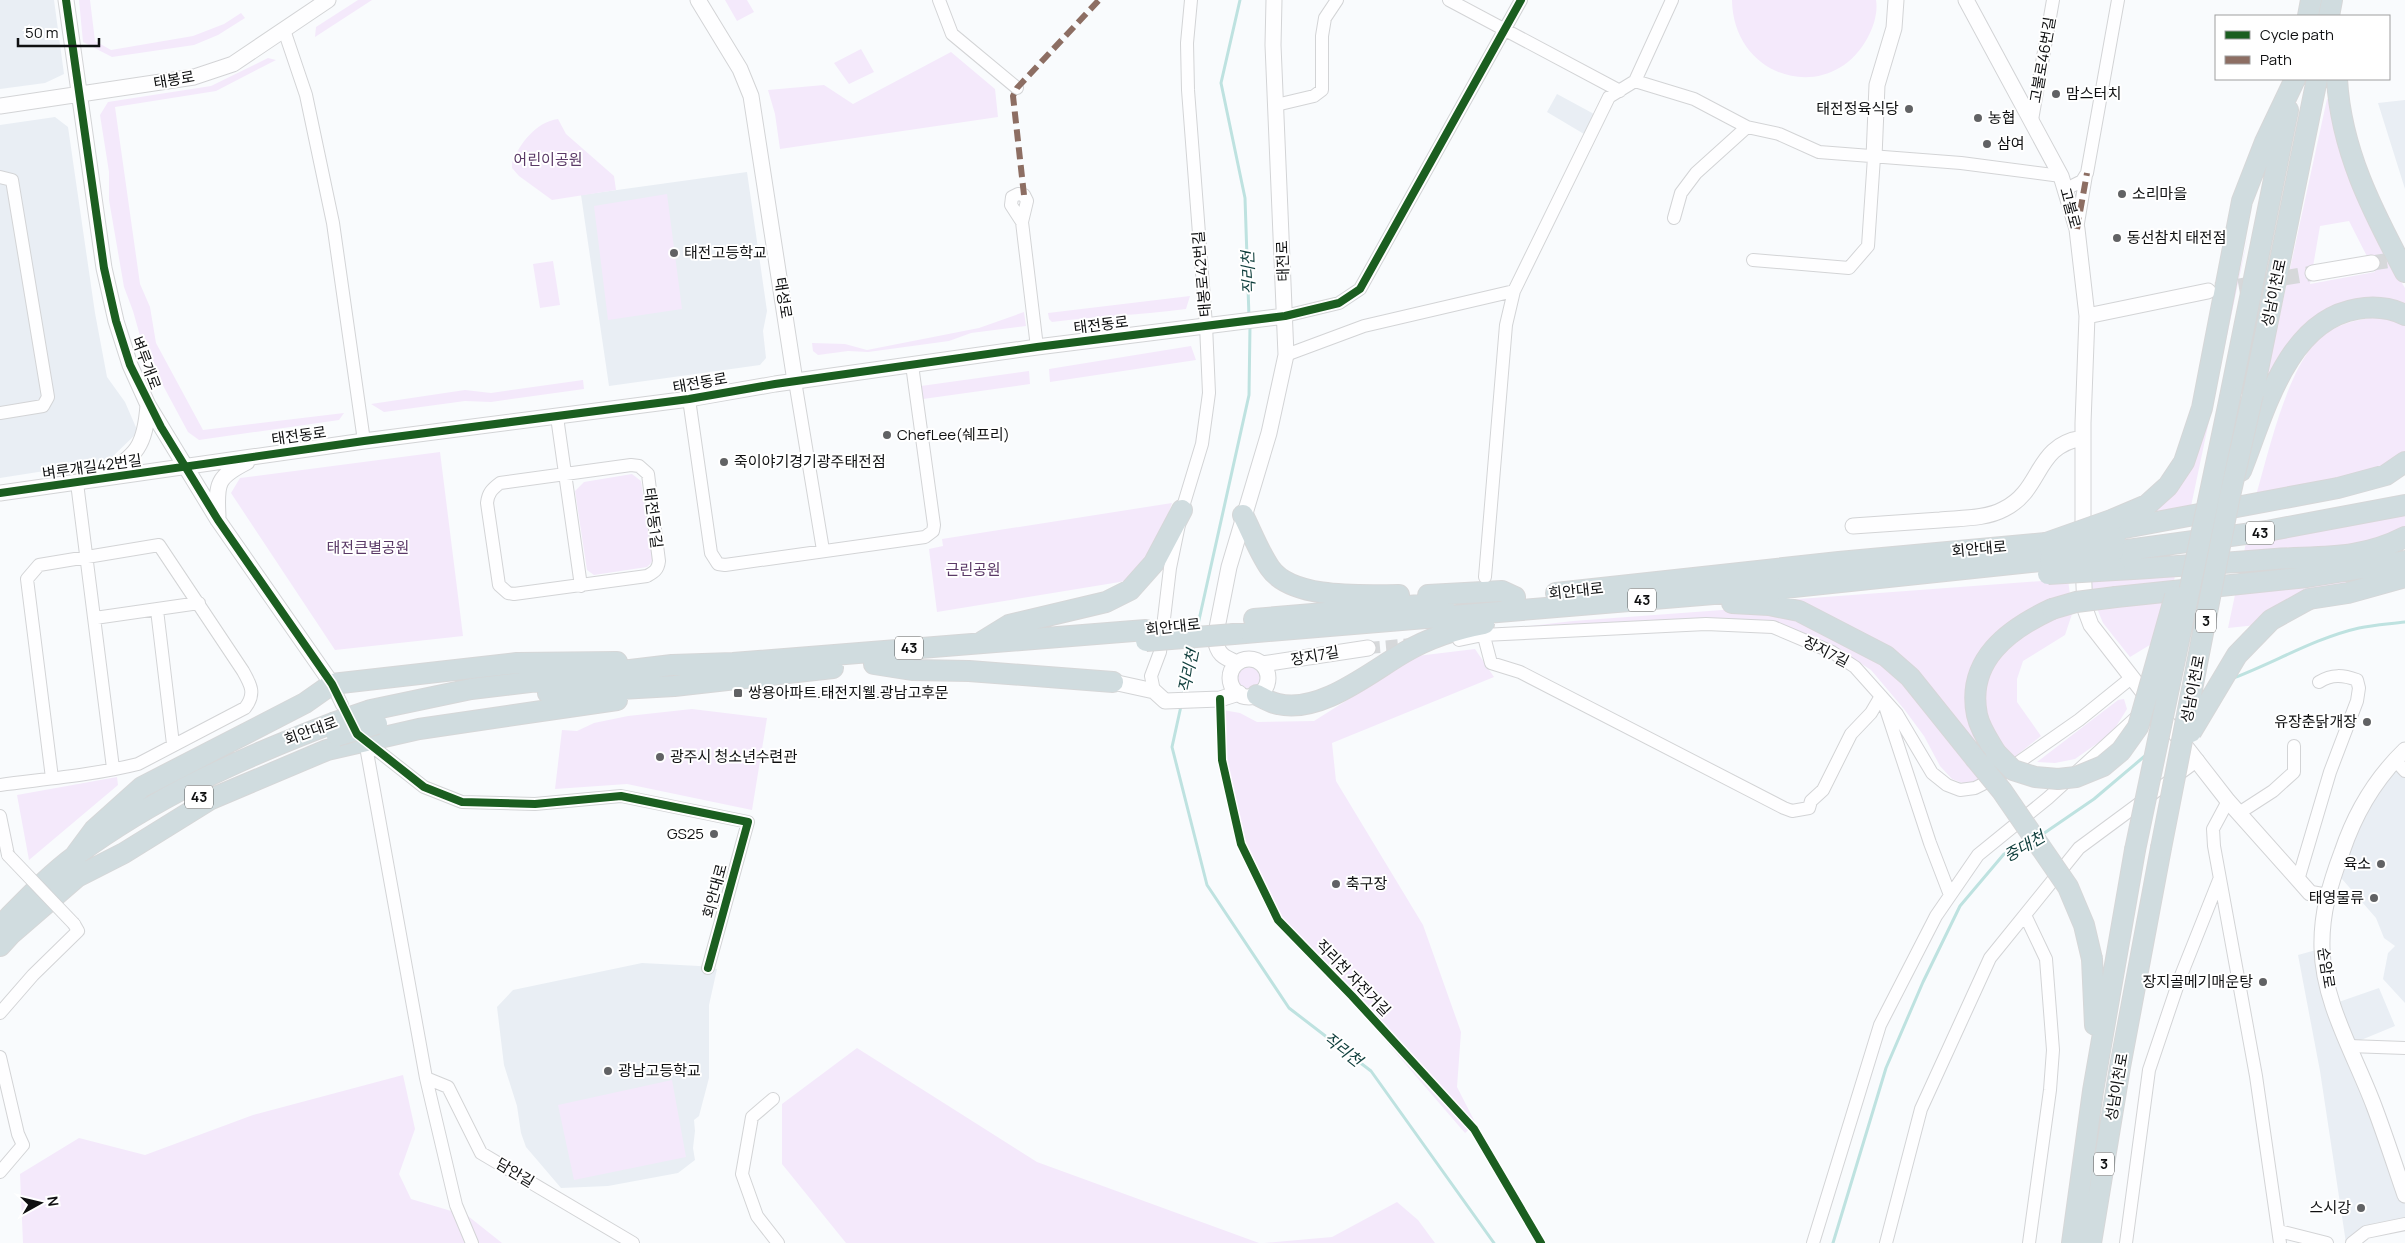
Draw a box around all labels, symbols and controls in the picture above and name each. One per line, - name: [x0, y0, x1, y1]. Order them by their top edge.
- scale bar: [18, 15, 99, 47]
- street label: 고불로46번길: [2025, 15, 2060, 105]
- legend: [2215, 15, 2390, 80]
- text: 50 m: [25, 22, 59, 43]
- text: Cycle path: [2260, 24, 2334, 45]
- text: Path: [2260, 49, 2292, 70]
- street label: 태봉로: [152, 66, 196, 93]
- place label: 맘스터치: [2066, 83, 2121, 104]
- marker: 맘스터치: [2050, 88, 2062, 100]
- place label: 태전정육식당: [1816, 98, 1899, 119]
- marker: 태전정육식당: [1903, 103, 1915, 115]
- place label: 농협: [1988, 107, 2016, 128]
- marker: 농협: [1972, 112, 1984, 124]
- place label: 삼여: [1997, 133, 2025, 154]
- marker: 삼여: [1981, 138, 1993, 150]
- park label: 어린이공원: [513, 149, 583, 170]
- place label: 소리마을: [2132, 183, 2187, 204]
- street label: 고불로: [2055, 185, 2086, 231]
- marker: 소리마을: [2116, 188, 2128, 200]
- place label: 동선참치 태전점: [2127, 227, 2227, 248]
- street label: 태봉로42번길: [1187, 230, 1216, 318]
- marker: 동선참치 태전점: [2111, 232, 2123, 244]
- street label: 태전로: [1271, 240, 1294, 282]
- place label: 태전고등학교: [684, 242, 767, 263]
- marker: 태전고등학교: [668, 247, 680, 259]
- water label: 직리천: [1236, 248, 1260, 295]
- street label: 성남이천로: [2256, 257, 2291, 329]
- street label: 태성로: [770, 276, 797, 320]
- street label: 태전동로: [1072, 311, 1130, 338]
- street label: 벼루개로: [127, 333, 166, 392]
- street label: 태전동로: [671, 367, 729, 398]
- street label: 태전동로: [270, 421, 328, 450]
- place label: ChefLee(쉐프리): [897, 424, 1010, 445]
- marker: ChefLee(쉐프리): [881, 429, 893, 441]
- street label: 벼루개길42번길: [41, 449, 143, 484]
- place label: 죽이야기경기광주태전점: [734, 451, 886, 472]
- marker: 죽이야기경기광주태전점: [718, 456, 730, 468]
- street label: 태전동1길: [639, 486, 668, 550]
- road number: 43: [2246, 522, 2274, 544]
- street label: 회안대로: [1951, 536, 2007, 561]
- park label: 태전큰별공원: [327, 537, 409, 558]
- park label: 근린공원: [945, 559, 1001, 580]
- street label: 회안대로: [1547, 577, 1604, 604]
- road number: 43: [1628, 588, 1656, 612]
- road number: 3: [2196, 610, 2216, 632]
- street label: 회안대로: [1144, 613, 1201, 640]
- street label: 장지7길: [1800, 631, 1853, 672]
- road number: 43: [895, 636, 923, 660]
- street label: 장지7길: [1289, 641, 1341, 670]
- water label: 직리천: [1173, 645, 1204, 695]
- street label: 성남이천로: [2176, 653, 2209, 725]
- place label: 쌍용아파트.태전지웰.광남고후문: [748, 682, 949, 703]
- marker: 쌍용아파트.태전지웰.광남고후문: [732, 687, 744, 699]
- street label: 회안대로: [281, 711, 340, 750]
- place label: 유장춘닭개장: [2274, 711, 2357, 732]
- marker: 유장춘닭개장: [2361, 716, 2373, 728]
- place label: 광주시 청소년수련관: [670, 746, 797, 767]
- marker: 광주시 청소년수련관: [654, 751, 666, 763]
- road number: 43: [185, 786, 213, 809]
- place label: GS25: [667, 823, 704, 844]
- water label: 중대천: [1999, 824, 2051, 867]
- marker: GS25: [708, 828, 720, 840]
- place label: 육소: [2343, 853, 2371, 874]
- marker: 육소: [2375, 858, 2387, 870]
- street label: 회안대로: [697, 861, 732, 920]
- place label: 축구장: [1346, 873, 1388, 894]
- marker: 축구장: [1330, 878, 1342, 890]
- place label: 태영물류: [2309, 887, 2364, 908]
- marker: 태영물류: [2368, 892, 2380, 904]
- street label: 직리천 자전거길: [1311, 935, 1396, 1021]
- street label: 순암로: [2313, 946, 2340, 990]
- place label: 장지골메기매운탕: [2143, 971, 2253, 992]
- marker: 장지골메기매운탕: [2257, 976, 2269, 988]
- water label: 직리천: [1319, 1027, 1369, 1073]
- street label: 성남이천로: [2100, 1051, 2133, 1123]
- place label: 광남고등학교: [618, 1060, 701, 1081]
- marker: 광남고등학교: [602, 1065, 614, 1077]
- road number: 3: [2094, 1152, 2114, 1176]
- street label: 담안길: [492, 1153, 538, 1192]
- north arrow: [15, 1178, 65, 1228]
- text: N: [43, 1195, 63, 1207]
- place label: 스시강: [2310, 1197, 2351, 1218]
- marker: 스시강: [2355, 1202, 2367, 1214]

